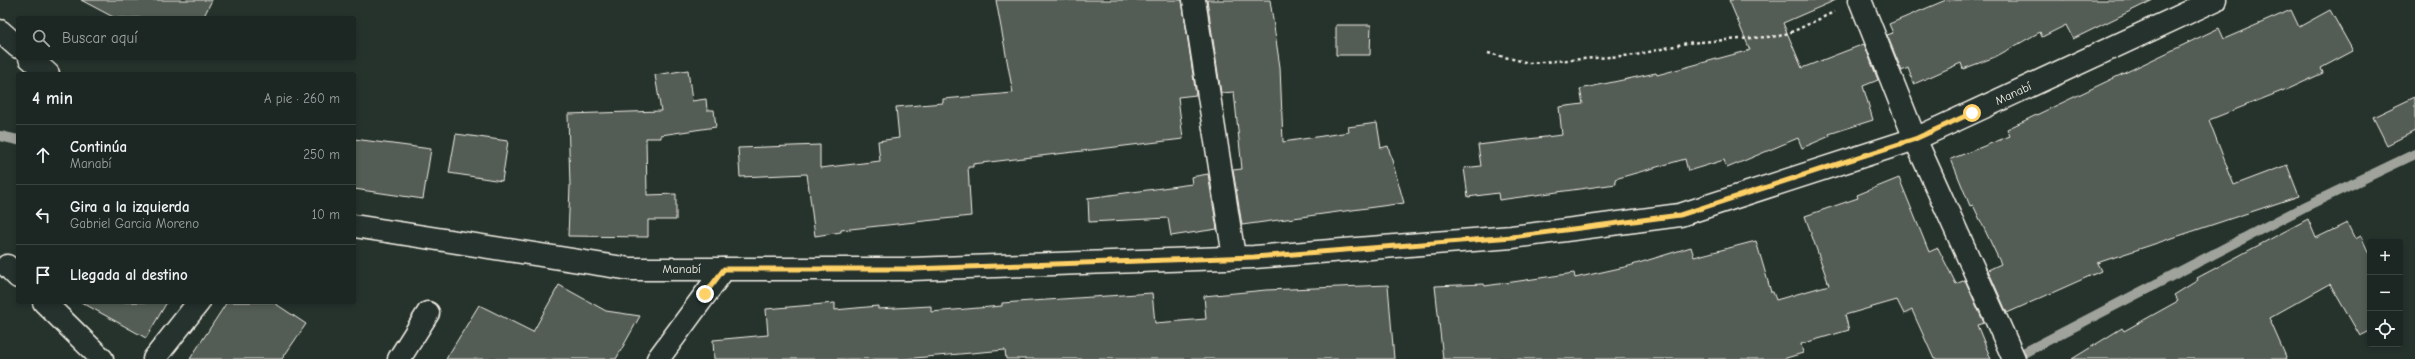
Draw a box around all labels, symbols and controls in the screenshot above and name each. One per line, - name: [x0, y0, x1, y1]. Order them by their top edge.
- search box: [16, 16, 356, 60]
- icon: search: [30, 27, 52, 49]
- text: Buscar aquí: [62, 29, 138, 47]
- street label: Manabí: [1993, 79, 2034, 108]
- text: 4 min: [32, 89, 73, 108]
- text: A pie · 260 m: [264, 91, 340, 106]
- route start: [1963, 104, 1981, 122]
- text: Continúa: [70, 138, 127, 156]
- icon: ahead: [32, 144, 54, 166]
- text: 250 m: [303, 147, 340, 162]
- text: Manabí: [70, 156, 111, 171]
- text: Gira a la izquierda: [70, 198, 190, 216]
- icon: left: [32, 204, 54, 226]
- text: 10 m: [312, 207, 340, 222]
- text: Gabriel Garcia Moreno: [70, 216, 199, 231]
- map controls: [2367, 239, 2403, 347]
- button: +: [2367, 239, 2403, 275]
- street label: Manabí: [663, 262, 701, 276]
- icon: arrive: [32, 264, 54, 286]
- text: Llegada al destino: [70, 266, 188, 284]
- button: −: [2367, 275, 2403, 311]
- route end: [696, 285, 714, 303]
- button: locate: [2367, 311, 2403, 347]

